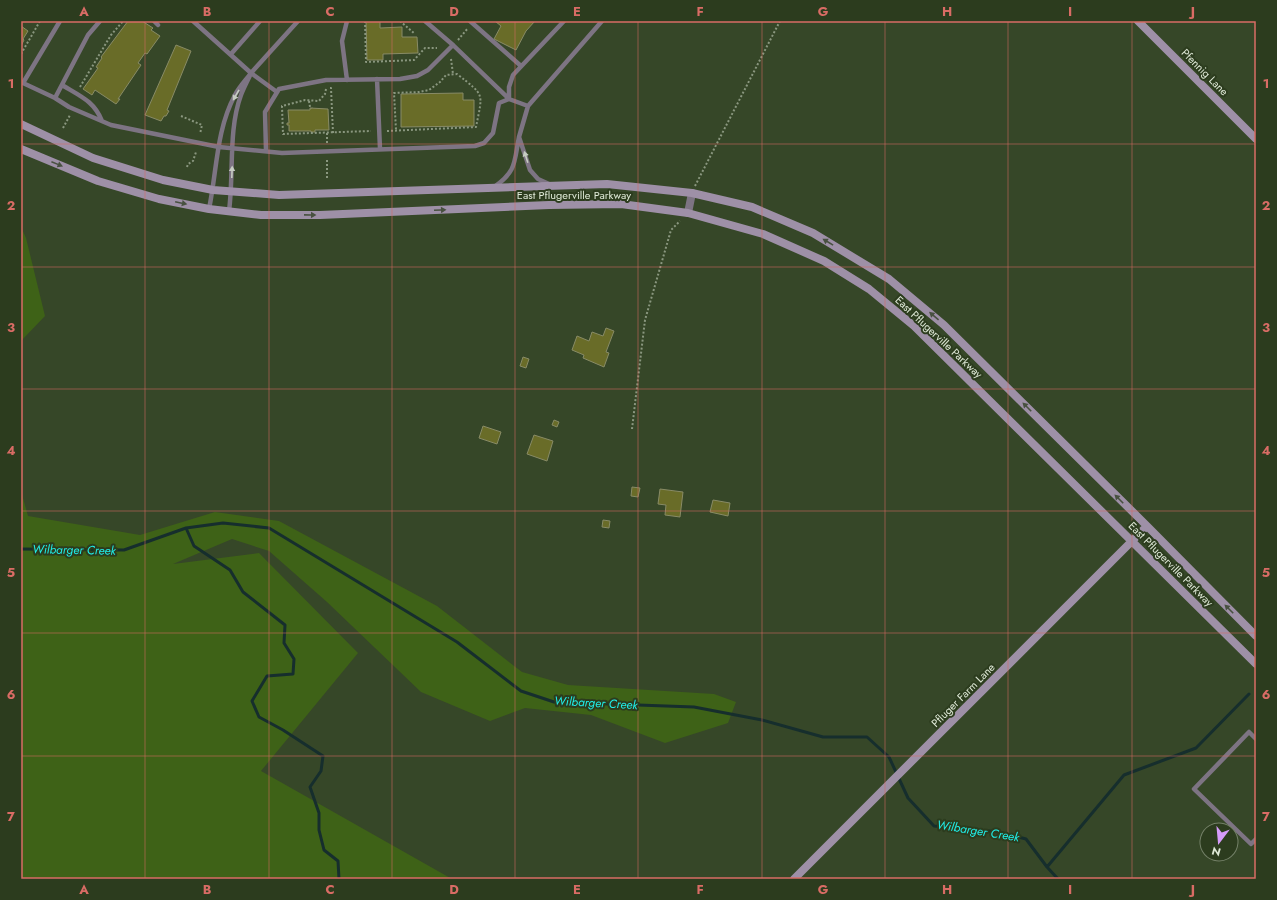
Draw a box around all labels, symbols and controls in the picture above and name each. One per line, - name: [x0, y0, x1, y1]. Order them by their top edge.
- text: A: [78, 2, 89, 21]
- text: B: [203, 2, 212, 21]
- text: C: [325, 2, 335, 21]
- text: D: [449, 2, 459, 21]
- text: E: [573, 2, 581, 21]
- text: F: [696, 2, 704, 21]
- text: G: [818, 2, 829, 21]
- text: H: [942, 2, 952, 21]
- text: I: [1068, 2, 1072, 21]
- text: J: [1188, 2, 1195, 21]
- street label: Pfennig Lane: [1178, 45, 1232, 99]
- text: 1: [8, 74, 14, 93]
- text: 1: [1263, 74, 1269, 93]
- one-way arrow: [232, 89, 239, 101]
- one-way arrow: [523, 151, 529, 163]
- one-way arrow: [51, 161, 62, 167]
- one-way arrow: [229, 165, 235, 178]
- street label: East Pflugerville Parkway: [517, 187, 631, 203]
- text: 2: [7, 196, 15, 215]
- text: 2: [1262, 196, 1270, 215]
- one-way arrow: [175, 201, 187, 207]
- one-way arrow: [434, 206, 446, 213]
- one-way arrow: [304, 212, 317, 218]
- one-way arrow: [822, 238, 834, 245]
- street label: East Pflugerville Parkway: [892, 292, 986, 382]
- one-way arrow: [929, 312, 939, 321]
- text: 3: [7, 318, 15, 337]
- text: 3: [1262, 318, 1270, 337]
- one-way arrow: [1022, 402, 1032, 412]
- text: 4: [6, 441, 16, 460]
- text: 4: [1261, 441, 1271, 460]
- one-way arrow: [1114, 494, 1124, 504]
- street label: East Pflugerville Parkway: [1125, 518, 1217, 610]
- water label: Wilbarger Creek: [32, 540, 117, 560]
- text: 5: [7, 563, 15, 582]
- text: 5: [1262, 563, 1270, 582]
- one-way arrow: [1224, 604, 1234, 614]
- street label: Pfluger Farm Lane: [928, 659, 999, 730]
- text: 6: [7, 685, 16, 704]
- text: 6: [1262, 685, 1271, 704]
- water label: Wilbarger Creek: [554, 692, 639, 714]
- text: 7: [7, 807, 15, 826]
- text: 7: [1262, 807, 1270, 826]
- water label: Wilbarger Creek: [935, 816, 1021, 847]
- north arrow: [1199, 822, 1239, 862]
- text: N: [1210, 843, 1223, 861]
- text: A: [78, 880, 89, 899]
- text: B: [203, 880, 212, 899]
- text: C: [325, 880, 335, 899]
- text: D: [449, 880, 459, 899]
- text: E: [573, 880, 581, 899]
- text: F: [696, 880, 704, 899]
- text: G: [818, 880, 829, 899]
- text: H: [942, 880, 952, 899]
- text: I: [1068, 880, 1072, 899]
- text: J: [1188, 880, 1195, 899]

